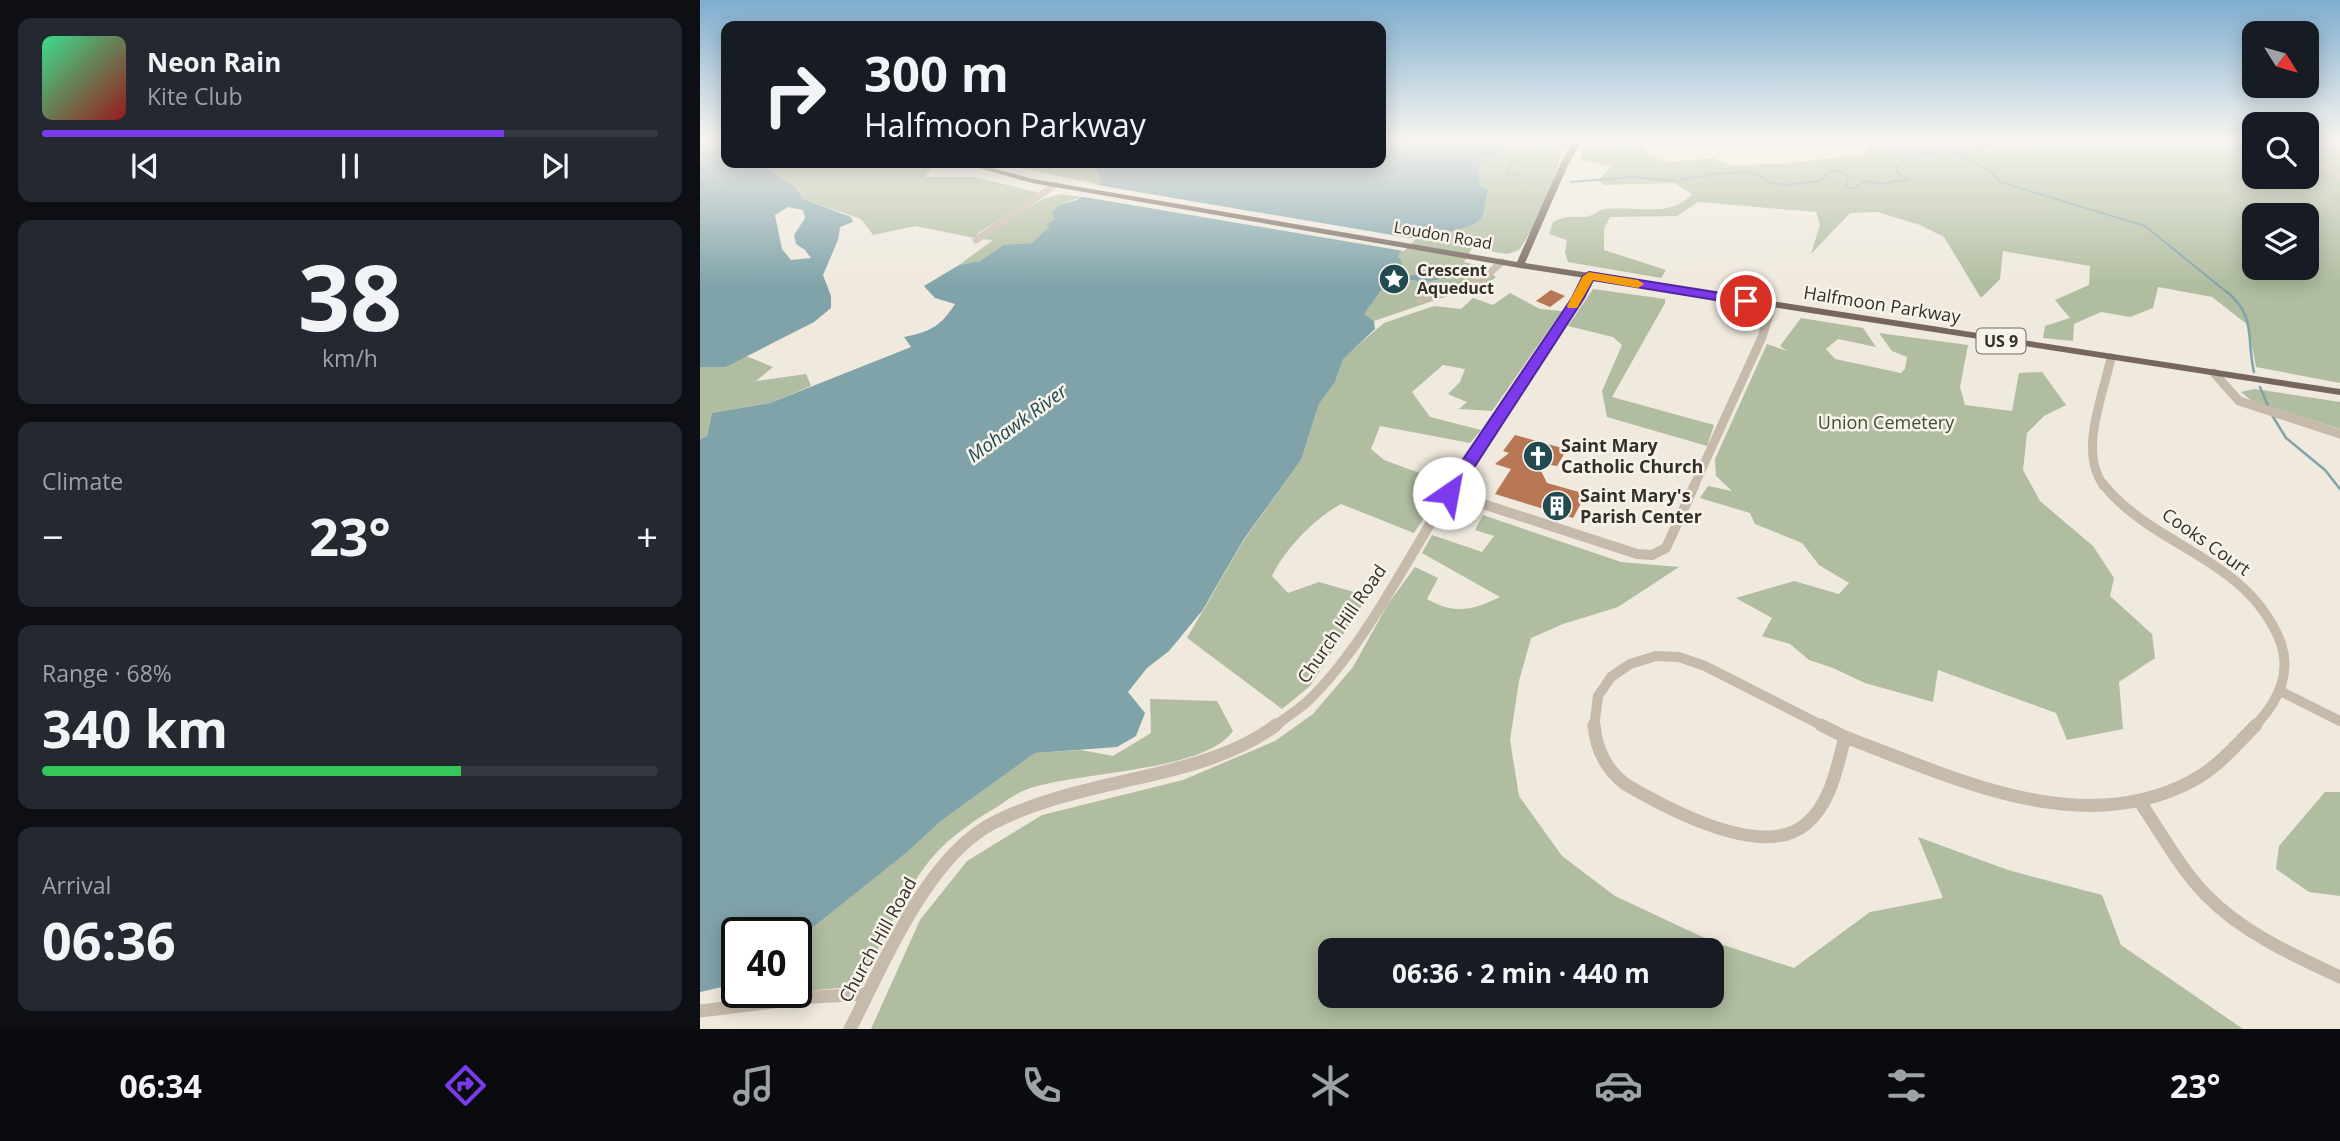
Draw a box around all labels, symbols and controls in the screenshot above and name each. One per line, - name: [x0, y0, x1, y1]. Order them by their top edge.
- north arrow: [2242, 21, 2319, 98]
- map controls: [2242, 21, 2319, 280]
- text: 300 m: [864, 40, 1009, 106]
- text: Neon Rain: [147, 44, 281, 80]
- icon: right: [749, 49, 840, 140]
- text: Kite Club: [147, 80, 242, 112]
- text: Halfmoon Parkway: [864, 103, 1146, 146]
- button: search: [2242, 112, 2319, 189]
- icon: previous: [126, 147, 164, 185]
- icon: pause: [331, 147, 369, 185]
- icon: next: [536, 147, 574, 185]
- button: layers: [2242, 203, 2319, 280]
- street label: Loudon Road: [1392, 216, 1494, 254]
- text: 38: [298, 234, 402, 358]
- place label: Crescent Aqueduct: [1417, 259, 1494, 299]
- place icon: Crescent Aqueduct: [1377, 262, 1411, 296]
- pin: [1716, 271, 1776, 331]
- street label: Halfmoon Parkway: [1802, 280, 1963, 328]
- icon: arrive: [1727, 282, 1765, 320]
- road number: US 9: [1976, 328, 2026, 354]
- text: km/h: [322, 342, 378, 374]
- water label: Mohawk River: [962, 377, 1073, 468]
- park label: Union Cemetery: [1818, 410, 1955, 434]
- place label: Saint Mary Catholic Church: [1561, 433, 1703, 478]
- church icon: Saint Mary Catholic Church: [1521, 439, 1555, 473]
- position arrow: [1412, 456, 1486, 530]
- text: Climate: [42, 465, 123, 497]
- place label: Saint Mary's Parish Center: [1580, 483, 1702, 528]
- building icon: Saint Mary's Parish Center: [1540, 489, 1574, 523]
- text: 23°: [309, 500, 391, 571]
- street label: Cooks Court: [2158, 502, 2256, 580]
- text: −: [42, 510, 64, 562]
- text: +: [636, 510, 658, 562]
- street label: Church Hill Road: [1291, 559, 1391, 688]
- text: Range · 68%: [42, 657, 172, 689]
- text: 340 km: [42, 692, 228, 763]
- text: Arrival: [42, 869, 111, 901]
- street label: Church Hill Road: [833, 873, 921, 1006]
- text: 06:36: [42, 904, 176, 975]
- speed limit sign: 40: [721, 917, 812, 1008]
- text: 06:36 · 2 min · 440 m: [1392, 955, 1650, 991]
- icon: directions: [441, 1061, 490, 1110]
- icon: music: [729, 1061, 778, 1110]
- icon: phone: [1017, 1061, 1066, 1110]
- icon: climate: [1306, 1061, 1355, 1110]
- icon: car: [1594, 1061, 1643, 1110]
- icon: filters: [1882, 1061, 1931, 1110]
- text: 06:34: [120, 1064, 202, 1107]
- text: 23°: [2170, 1064, 2220, 1107]

